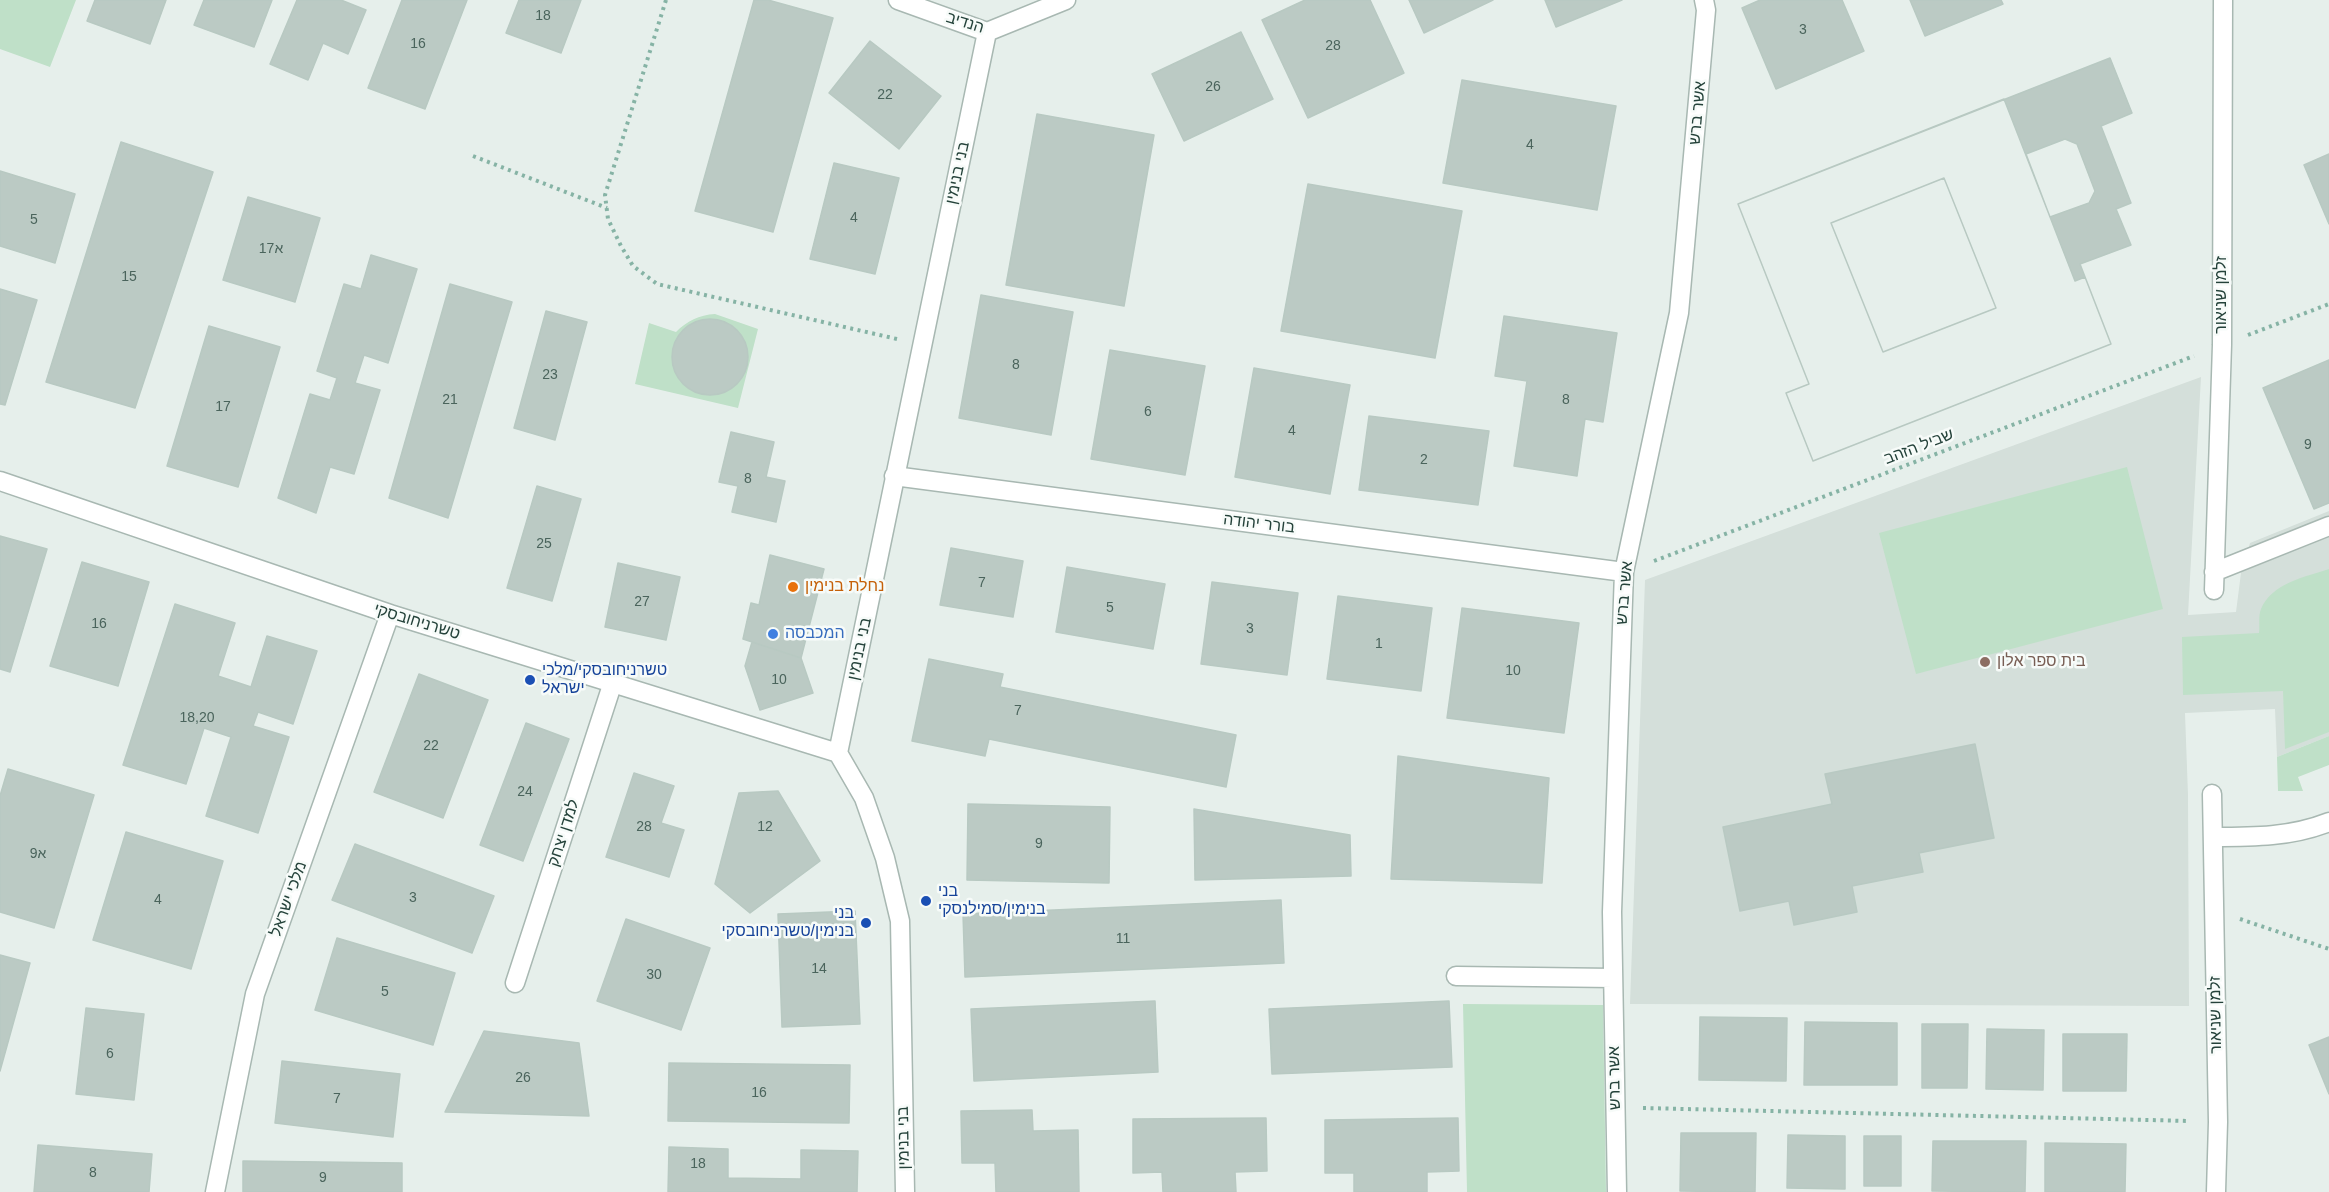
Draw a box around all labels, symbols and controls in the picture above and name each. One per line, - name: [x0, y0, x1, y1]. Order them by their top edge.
- house number: 18: [535, 8, 551, 24]
- street label: הנדיב: [944, 8, 986, 38]
- house number: 3: [1799, 22, 1807, 38]
- house number: 16: [410, 36, 426, 52]
- house number: 28: [1325, 38, 1341, 54]
- house number: 26: [1205, 79, 1221, 95]
- street label: אשר ברש: [1686, 80, 1710, 146]
- house number: 22: [877, 87, 893, 103]
- house number: 4: [1526, 137, 1534, 153]
- street label: בני בנימין: [942, 140, 974, 206]
- house number: 4: [850, 210, 858, 226]
- house number: 5: [30, 212, 38, 228]
- house number: 17א: [259, 241, 283, 257]
- street label: זלמן שניאור: [2212, 256, 2232, 334]
- house number: 15: [121, 269, 137, 285]
- house number: 8: [1012, 357, 1020, 373]
- house number: 23: [542, 367, 558, 383]
- house number: 21: [442, 392, 458, 408]
- house number: 8: [1562, 392, 1570, 408]
- house number: 17: [215, 399, 231, 415]
- house number: 6: [1144, 404, 1152, 420]
- house number: 4: [1288, 423, 1296, 439]
- street label: שביל הזהב: [1881, 425, 1957, 469]
- house number: 9: [2304, 437, 2312, 453]
- house number: 2: [1420, 452, 1428, 468]
- house number: 8: [744, 471, 752, 487]
- street label: בורר יהודה: [1222, 510, 1296, 538]
- house number: 25: [536, 536, 552, 552]
- street label: אשר ברש: [1613, 560, 1637, 626]
- house number: 7: [978, 575, 986, 591]
- place label: נחלת בנימין: [805, 577, 884, 597]
- marker: נחלת בנימין: [786, 580, 800, 594]
- house number: 27: [634, 594, 650, 610]
- street label: טשרניחובסקי: [372, 600, 462, 644]
- house number: 5: [1106, 600, 1114, 616]
- house number: 16: [91, 616, 107, 632]
- street label: בני בנימין: [844, 616, 876, 682]
- house number: 3: [1246, 621, 1254, 637]
- place label: המכבסה: [785, 624, 845, 644]
- marker: המכבסה: [766, 627, 780, 641]
- house number: 1: [1375, 636, 1383, 652]
- place label: בית ספר אלון: [1997, 652, 2086, 672]
- marker: בית ספר אלון: [1978, 655, 1992, 669]
- place label: טשרניחובסקי/מלכי ישראל: [542, 661, 667, 699]
- house number: 10: [1505, 663, 1521, 679]
- house number: 10: [771, 672, 787, 688]
- marker: טשרניחובסקי/מלכי ישראל: [523, 673, 537, 687]
- house number: 7: [1014, 703, 1022, 719]
- house number: 18,20: [179, 710, 215, 726]
- house number: 22: [423, 738, 439, 754]
- house number: 24: [517, 784, 533, 800]
- street label: למדן יצחק: [544, 797, 584, 869]
- house number: 28: [636, 819, 652, 835]
- house number: 12: [757, 819, 773, 835]
- house number: 9: [1035, 836, 1043, 852]
- house number: 9א: [30, 846, 46, 862]
- street label: מלכי ישראל: [267, 859, 311, 939]
- place label: בני בנימין/סמילנסקי: [938, 882, 1046, 920]
- house number: 3: [409, 890, 417, 906]
- house number: 4: [154, 892, 162, 908]
- marker: בני בנימין/סמילנסקי: [919, 894, 933, 908]
- place label: בני בנימין/טשרניחובסקי: [722, 904, 854, 942]
- marker: בני בנימין/טשרניחובסקי: [859, 916, 873, 930]
- house number: 11: [1116, 931, 1130, 947]
- house number: 14: [811, 961, 827, 977]
- house number: 30: [646, 967, 662, 983]
- street label: זלמן שניאור: [2206, 976, 2226, 1054]
- house number: 5: [381, 984, 389, 1000]
- house number: 6: [106, 1046, 114, 1062]
- street label: אשר ברש: [1605, 1046, 1625, 1110]
- house number: 26: [515, 1070, 531, 1086]
- house number: 16: [751, 1085, 767, 1101]
- house number: 7: [333, 1091, 341, 1107]
- street label: בני בנימין: [894, 1106, 914, 1170]
- house number: 18: [690, 1156, 706, 1172]
- house number: 8: [89, 1165, 97, 1181]
- house number: 9: [319, 1170, 327, 1186]

